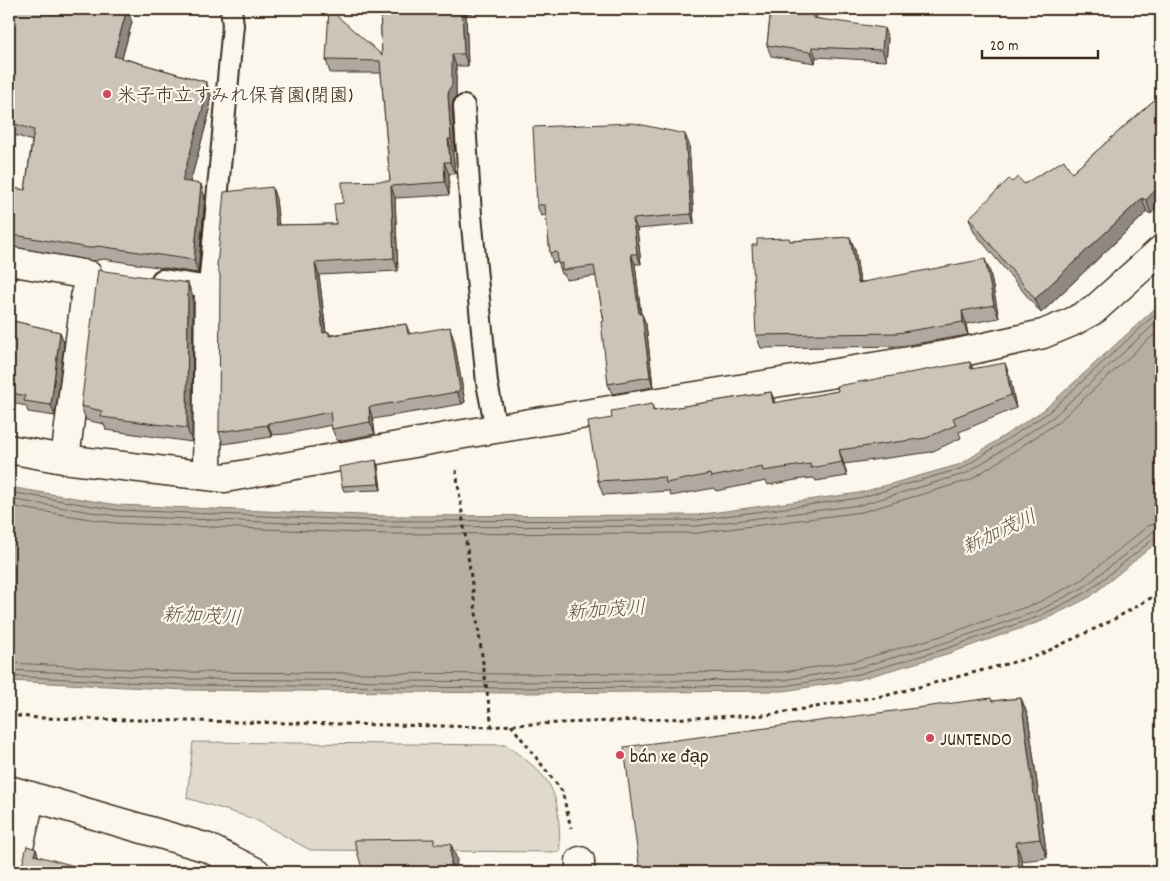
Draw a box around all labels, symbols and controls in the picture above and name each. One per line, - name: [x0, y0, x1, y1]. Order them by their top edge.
- scale bar: [982, 28, 1099, 60]
- text: 20 m: [990, 36, 1018, 58]
- place label: 米子市立すみれ保育園(閉園): [117, 84, 353, 111]
- marker: 米子市立すみれ保育園(閉園): [101, 88, 113, 100]
- water label: 新加茂川: [958, 504, 1042, 563]
- water label: 新加茂川: [565, 595, 647, 629]
- water label: 新加茂川: [161, 602, 243, 634]
- place label: JUNTENDO: [940, 728, 1012, 755]
- marker: JUNTENDO: [924, 732, 936, 744]
- place label: bán xe đạp: [630, 745, 709, 772]
- marker: bán xe đạp: [614, 749, 626, 761]

